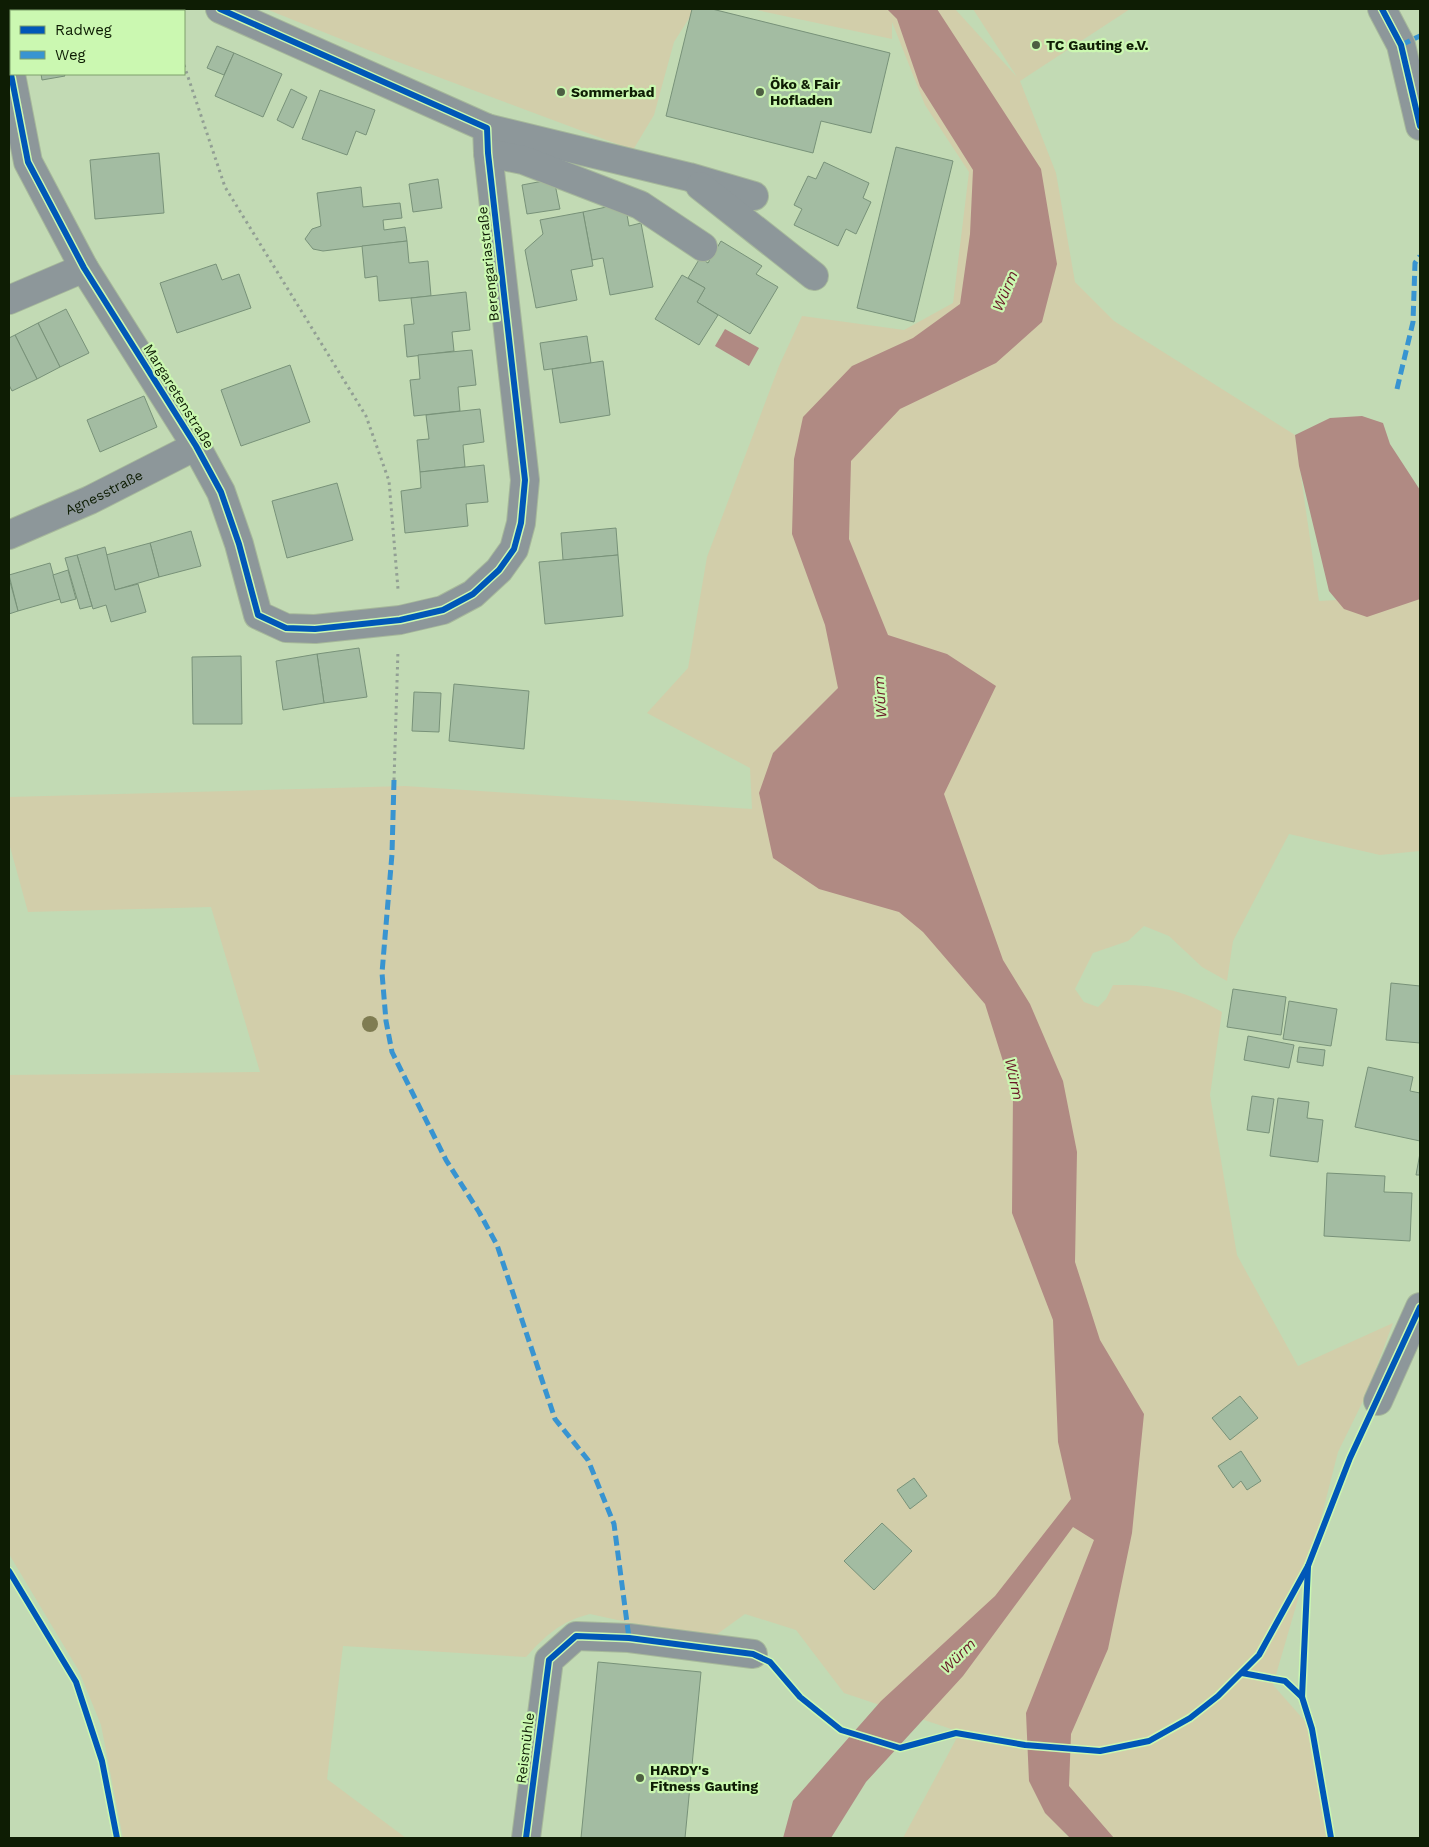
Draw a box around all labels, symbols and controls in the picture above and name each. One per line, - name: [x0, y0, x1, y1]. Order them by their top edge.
- legend: [10, 10, 185, 75]
- text: Radweg: [55, 21, 112, 39]
- place label: TC Gauting e.V.: [1046, 37, 1149, 53]
- marker: TC Gauting e.V.: [1030, 39, 1042, 51]
- text: Weg: [55, 46, 86, 64]
- place label: Öko & Fair Hofladen: [770, 76, 840, 108]
- place label: Sommerbad: [571, 84, 654, 100]
- marker: Sommerbad: [555, 86, 567, 98]
- marker: Öko & Fair Hofladen: [754, 86, 766, 98]
- street label: Berengariastraße: [474, 206, 502, 322]
- water label: Würm: [988, 268, 1022, 314]
- street label: Margaretenstraße: [140, 341, 218, 451]
- street label: Agnesstraße: [63, 467, 145, 518]
- water label: Würm: [870, 675, 890, 719]
- water label: Würm: [1001, 1056, 1027, 1102]
- water label: Würm: [937, 1635, 979, 1677]
- street label: Reismühle: [513, 1712, 537, 1784]
- place label: HARDY's Fitness Gauting: [650, 1762, 758, 1794]
- marker: HARDY's Fitness Gauting: [634, 1772, 646, 1784]

